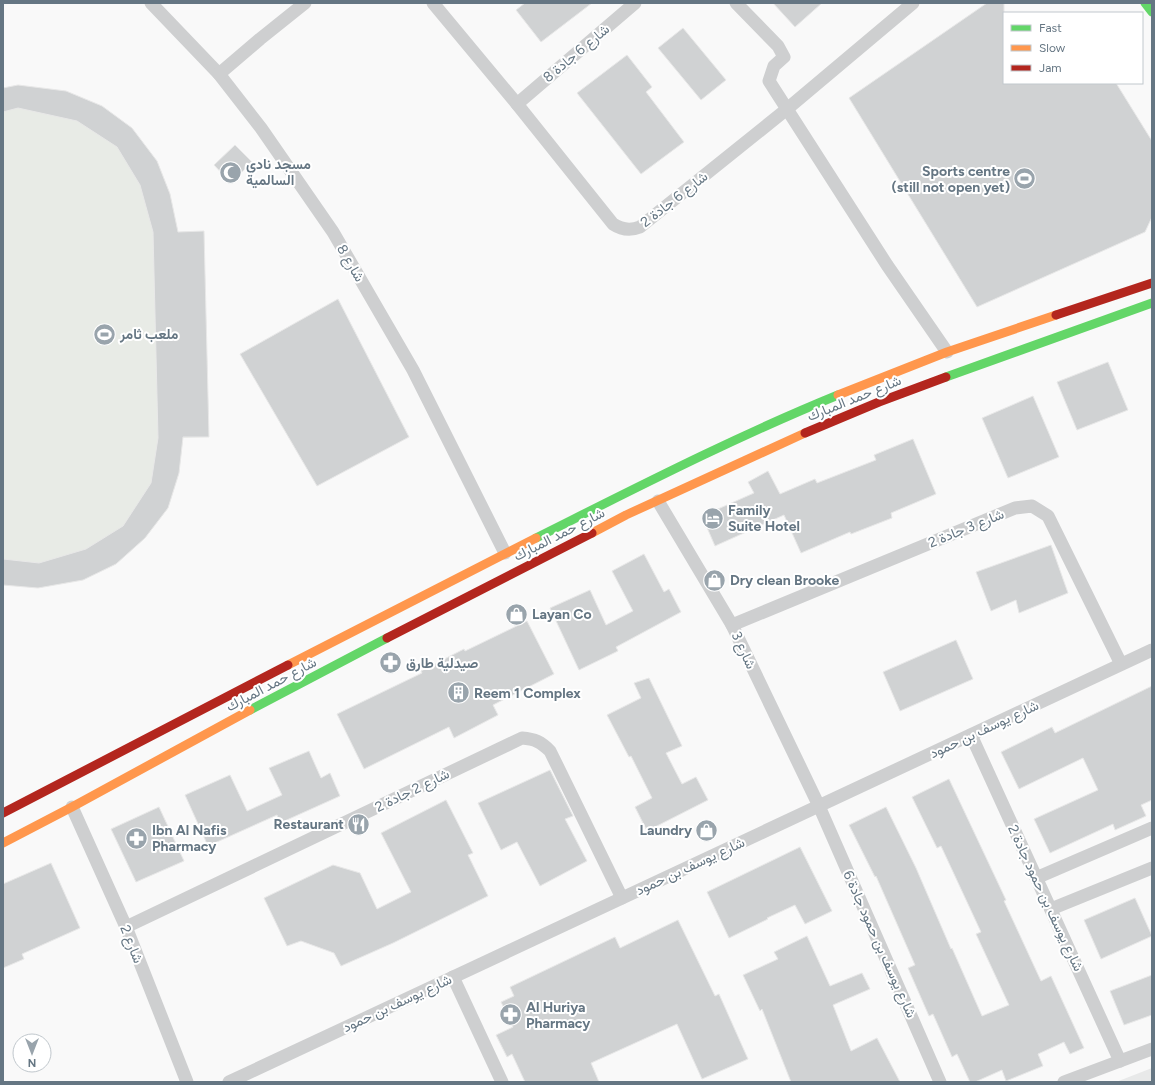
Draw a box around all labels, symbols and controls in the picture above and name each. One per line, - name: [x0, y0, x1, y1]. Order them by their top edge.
- legend: [1003, 12, 1143, 84]
- street label: شارع 6 جادة 8: [540, 21, 614, 88]
- text: Fast: [1039, 21, 1062, 35]
- text: Slow: [1039, 41, 1066, 55]
- text: Jam: [1039, 61, 1062, 75]
- place label: مسجد نادي السالمية: [246, 156, 311, 189]
- mosque icon: مسجد نادي السالمية: [218, 159, 244, 185]
- place label: Sports centre (still not open yet): [891, 163, 1010, 196]
- sports icon: Sports centre (still not open yet): [1012, 166, 1038, 192]
- street label: شارع 6 جادة 2: [637, 168, 713, 232]
- street label: شارع 8: [331, 242, 368, 286]
- sports icon: ملعب ثامر: [92, 321, 118, 347]
- place label: ملعب ثامر: [119, 326, 179, 343]
- street label: شارع حمد المبارك: [805, 372, 904, 427]
- place label: Family Suite Hotel: [728, 502, 800, 535]
- street label: شارع حمد المبارك: [511, 504, 609, 566]
- hotel icon: Family Suite Hotel: [699, 505, 725, 531]
- street label: شارع 3 جادة 2: [926, 506, 1007, 553]
- shop icon: Dry clean Brooke: [702, 567, 728, 593]
- place label: Dry clean Brooke: [730, 572, 839, 589]
- shop icon: Layan Co: [503, 601, 529, 627]
- place label: Layan Co: [532, 606, 592, 623]
- street label: شارع 3: [726, 629, 760, 672]
- pharmacy icon: صيدلية طارق: [377, 650, 403, 676]
- street label: شارع حمد المبارك: [223, 653, 320, 717]
- place label: صيدلية طارق: [406, 655, 478, 672]
- building icon: Reem 1 Complex: [446, 680, 472, 706]
- place label: Reem 1 Complex: [474, 685, 581, 702]
- street label: شارع يوسف بن حمود: [927, 697, 1042, 764]
- street label: شارع 2 جادة 2: [372, 765, 453, 818]
- restaurant icon: Restaurant: [346, 811, 372, 837]
- place label: Restaurant: [273, 816, 344, 833]
- shop icon: Laundry: [694, 817, 720, 843]
- place label: Ibn Al Nafis Pharmacy: [152, 822, 227, 855]
- place label: Laundry: [639, 822, 693, 839]
- street label: شارع يوسف بن حمود جادة 2: [1002, 822, 1087, 975]
- pharmacy icon: Ibn Al Nafis Pharmacy: [123, 825, 149, 851]
- street label: شارع يوسف بن حمود: [633, 834, 748, 901]
- street label: شارع يوسف بن حمود جادة 6: [837, 868, 920, 1021]
- street label: شارع 2: [114, 923, 147, 966]
- street label: شارع يوسف بن حمود: [340, 971, 455, 1038]
- place label: Al Huriya Pharmacy: [526, 999, 591, 1032]
- pharmacy icon: Al Huriya Pharmacy: [497, 1002, 523, 1028]
- north arrow: [12, 1033, 52, 1073]
- text: N: [28, 1056, 36, 1069]

